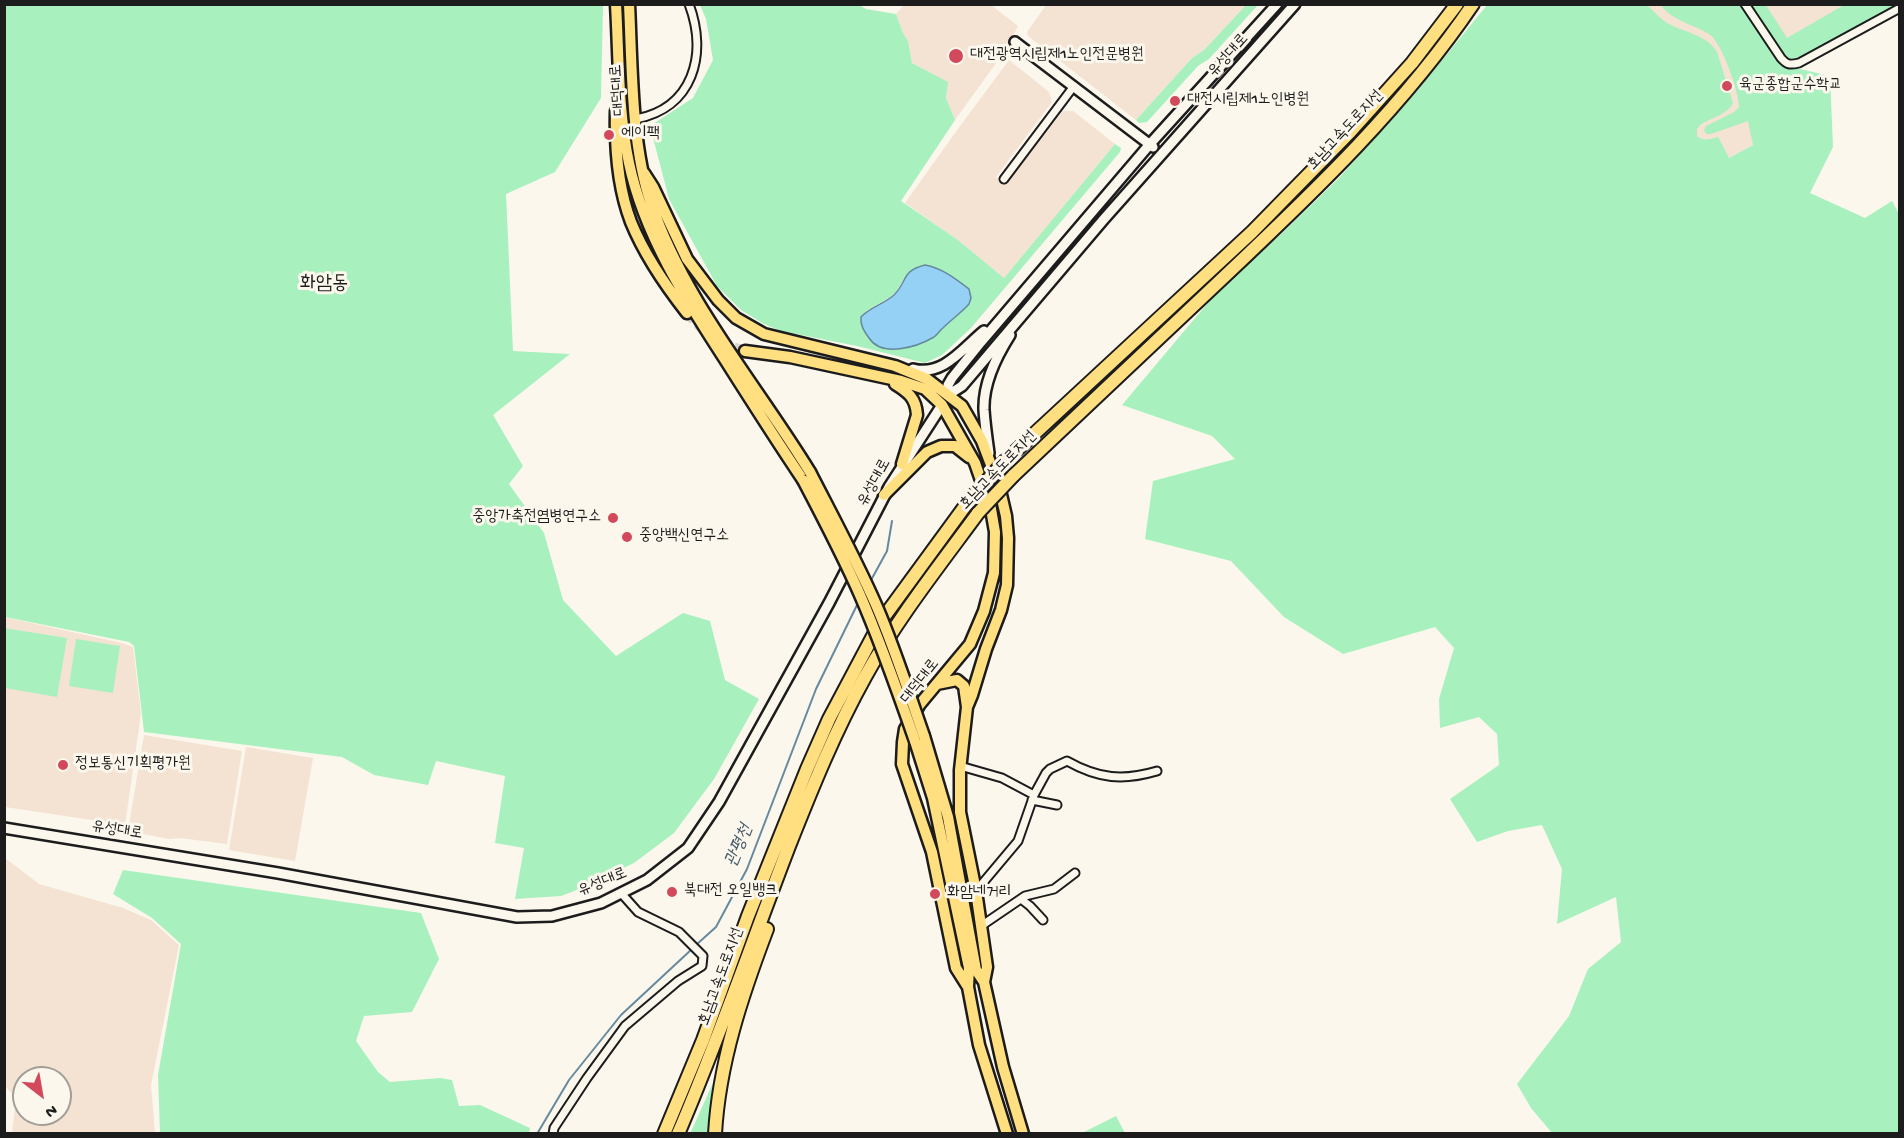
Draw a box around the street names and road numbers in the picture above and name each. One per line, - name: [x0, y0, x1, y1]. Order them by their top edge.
- street label: 유성대로: [1205, 30, 1253, 82]
- street label: 대덕대로: [608, 64, 630, 116]
- street label: 호남고속도로지선: [1304, 87, 1388, 175]
- street label: 호남고속도로지선: [956, 427, 1042, 515]
- street label: 유성대로: [854, 456, 896, 510]
- street label: 대덕대로: [898, 656, 944, 708]
- street label: 유성대로: [90, 817, 144, 845]
- street label: 유성대로: [576, 864, 630, 902]
- street label: 호남고속도로지선: [695, 925, 749, 1029]

